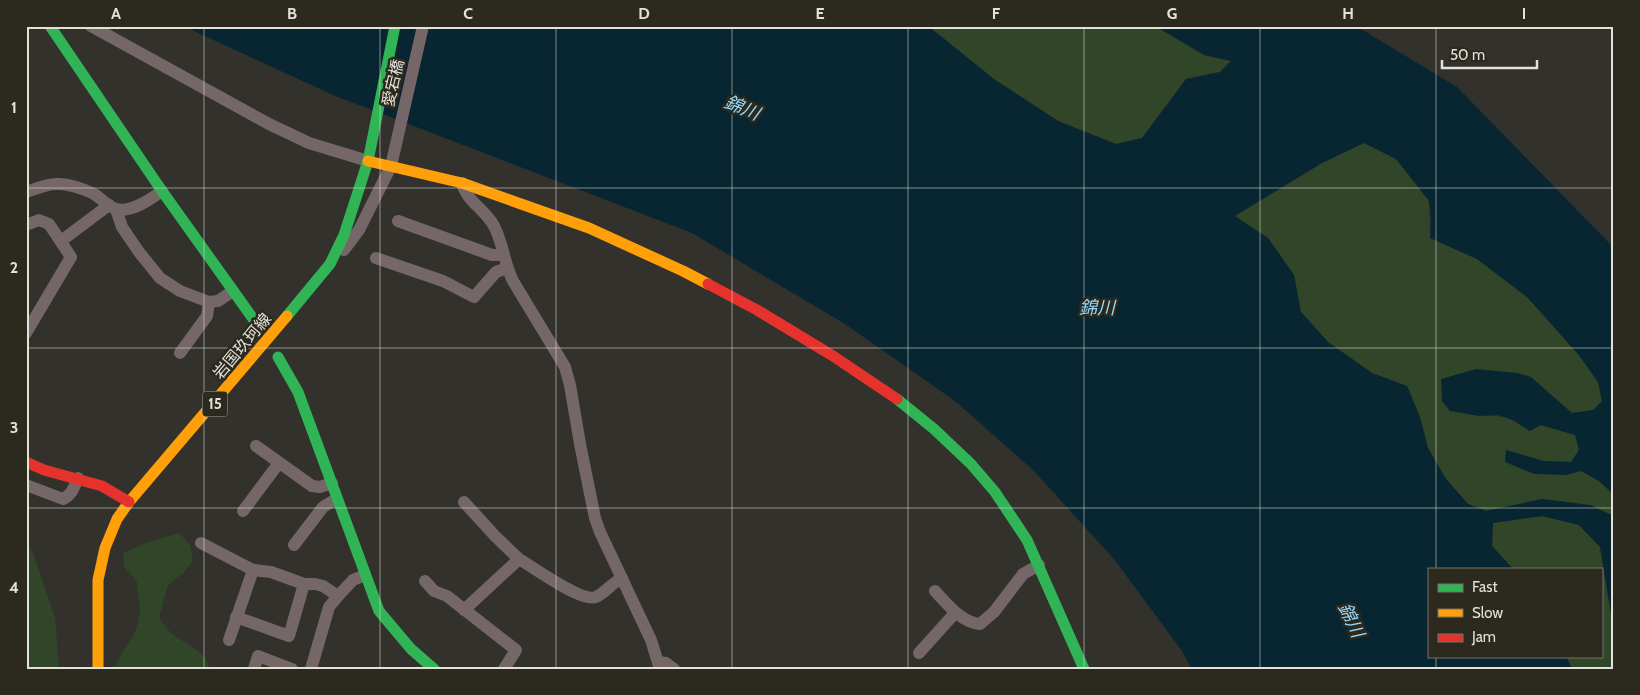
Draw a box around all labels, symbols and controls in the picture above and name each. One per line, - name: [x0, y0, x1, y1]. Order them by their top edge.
- text: A: [111, 4, 121, 23]
- text: B: [287, 4, 297, 23]
- text: C: [463, 4, 473, 23]
- text: D: [638, 4, 650, 23]
- text: E: [815, 4, 825, 23]
- text: F: [992, 4, 1001, 23]
- text: G: [1167, 4, 1177, 23]
- text: H: [1342, 4, 1354, 23]
- text: I: [1522, 4, 1526, 23]
- scale bar: [1442, 38, 1538, 70]
- text: 50 m: [1450, 46, 1485, 64]
- street label: 愛宕橋: [378, 57, 408, 109]
- water label: 錦川: [721, 91, 765, 126]
- text: 1: [11, 98, 17, 117]
- text: 2: [10, 258, 18, 277]
- water label: 錦川: [1079, 297, 1117, 319]
- street label: 岩国玖珂線: [209, 309, 275, 383]
- road number: 15: [202, 392, 228, 416]
- text: 3: [10, 418, 18, 437]
- legend: [1428, 568, 1602, 658]
- text: 4: [9, 578, 19, 597]
- text: Fast: [1472, 578, 1497, 596]
- water label: 錦川: [1333, 599, 1370, 643]
- text: Slow: [1472, 604, 1503, 622]
- text: Jam: [1471, 628, 1496, 646]

